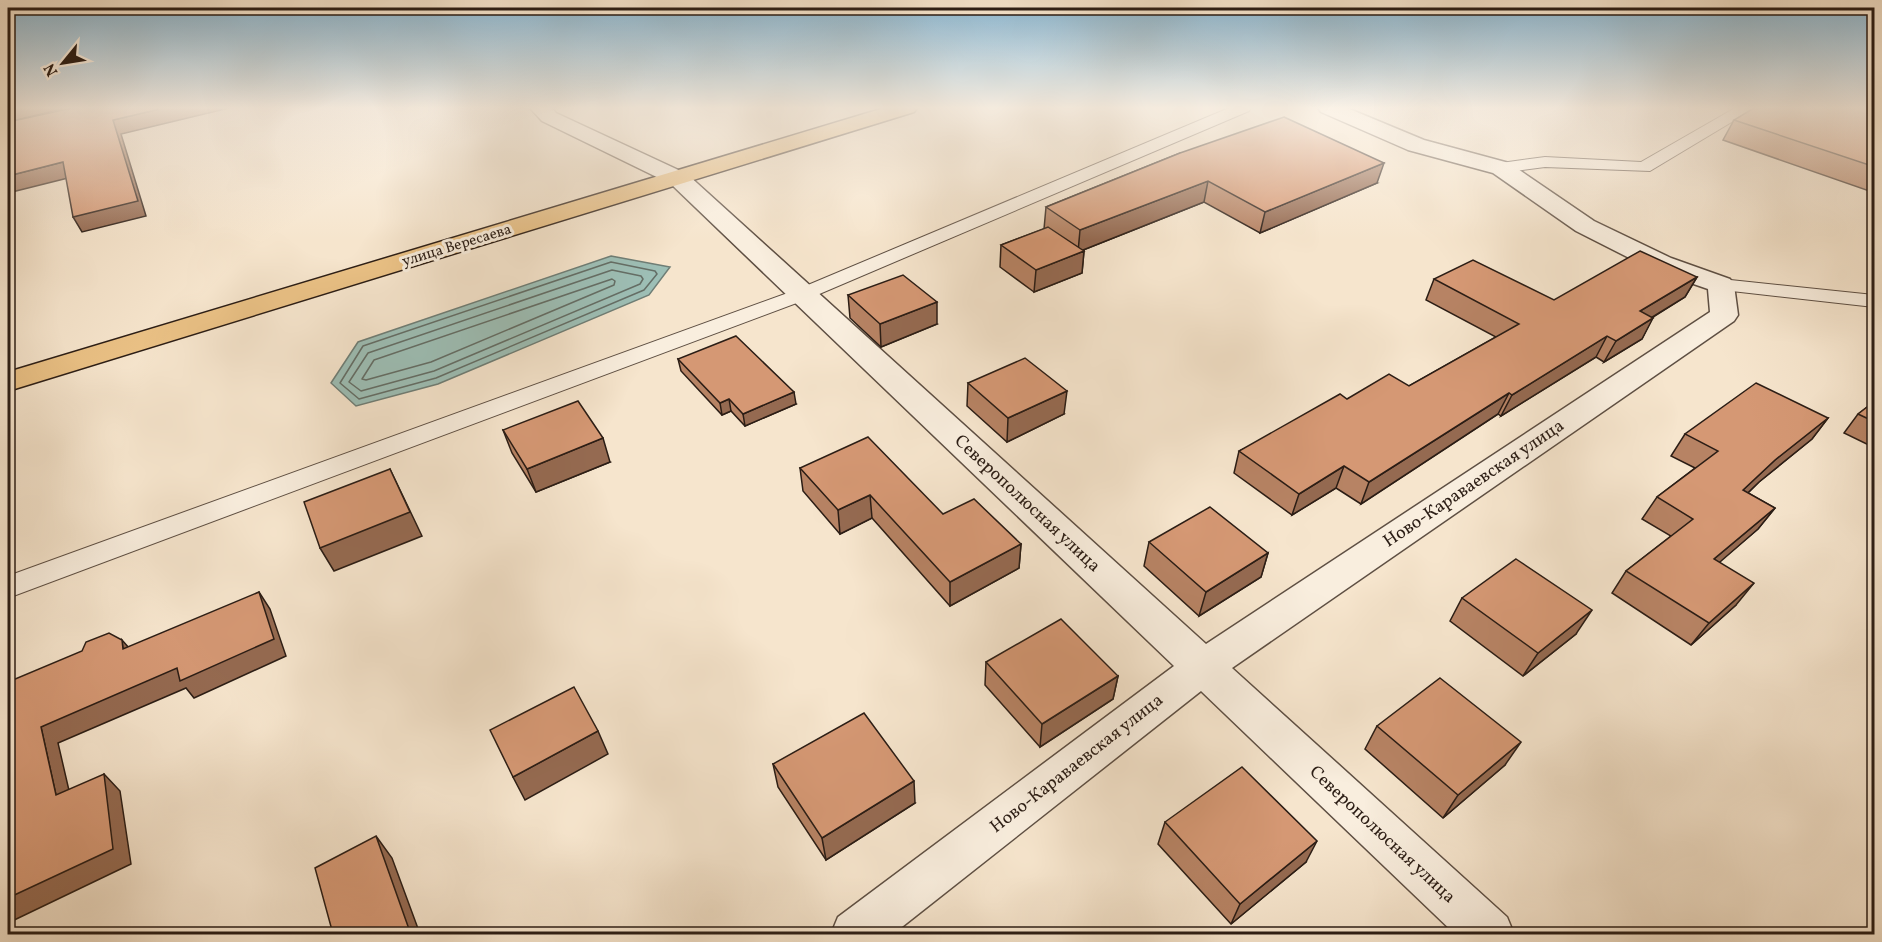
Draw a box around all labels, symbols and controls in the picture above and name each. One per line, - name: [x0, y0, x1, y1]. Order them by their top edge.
- north arrow: [33, 33, 93, 93]
- text: N: [39, 59, 64, 80]
- street label: улица Вересаева: [400, 219, 514, 273]
- street label: Ново-Караваевская улица: [1378, 414, 1570, 554]
- street label: Северополюсная улица: [948, 429, 1106, 579]
- street label: Ново-Караваевская улица: [985, 688, 1169, 840]
- street label: Северополюсная улица: [1303, 760, 1461, 910]

